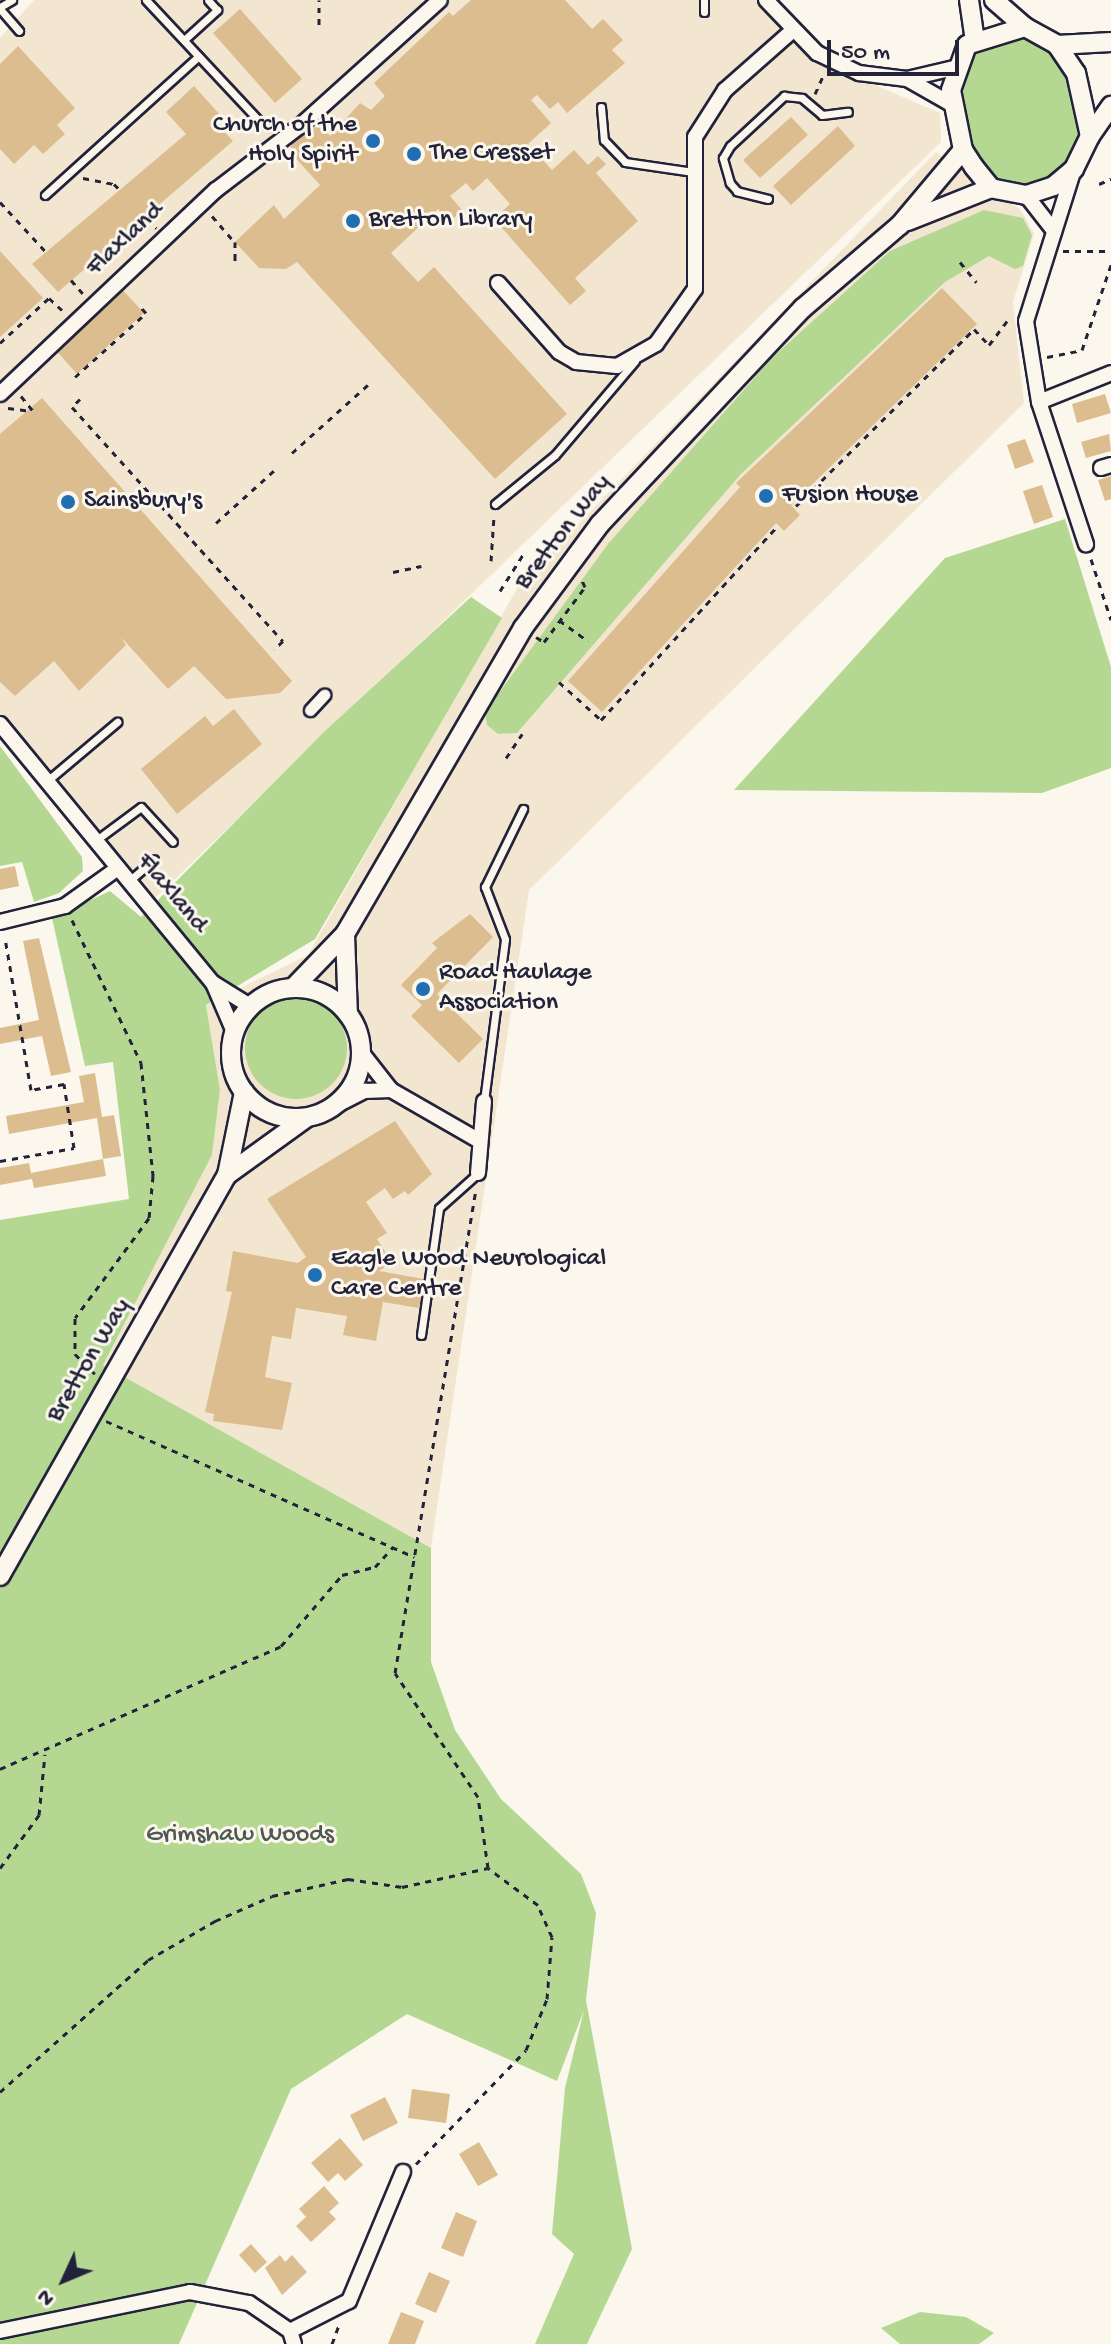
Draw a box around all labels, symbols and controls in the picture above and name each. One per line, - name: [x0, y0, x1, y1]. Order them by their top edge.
- scale bar: [831, 24, 963, 74]
- text: 50 m: [841, 39, 890, 68]
- place label: Church of the Holy Spirit: [213, 110, 357, 172]
- marker: Church of the Holy Spirit: [364, 132, 382, 150]
- place label: The Cresset: [430, 138, 553, 170]
- marker: The Cresset: [405, 145, 423, 163]
- street label: Flaxland: [81, 196, 171, 284]
- place label: Bretton Library: [369, 205, 533, 237]
- marker: Bretton Library: [344, 212, 362, 230]
- street label: Bretton Way: [509, 469, 619, 597]
- place label: Fusion House: [782, 480, 918, 512]
- place label: Sainsbury's: [84, 486, 202, 518]
- marker: Fusion House: [757, 487, 775, 505]
- marker: Sainsbury's: [59, 493, 77, 511]
- street label: Flaxland: [129, 848, 213, 940]
- place label: Road Haulage Association: [439, 958, 592, 1020]
- marker: Road Haulage Association: [414, 980, 432, 998]
- place label: Eagle Wood Neurological Care Centre: [331, 1244, 606, 1306]
- marker: Eagle Wood Neurological Care Centre: [306, 1266, 324, 1284]
- street label: Bretton Way: [41, 1294, 139, 1428]
- park label: Grimshaw Woods: [146, 1820, 334, 1852]
- north arrow: [24, 2240, 104, 2320]
- text: N: [32, 2282, 61, 2311]

